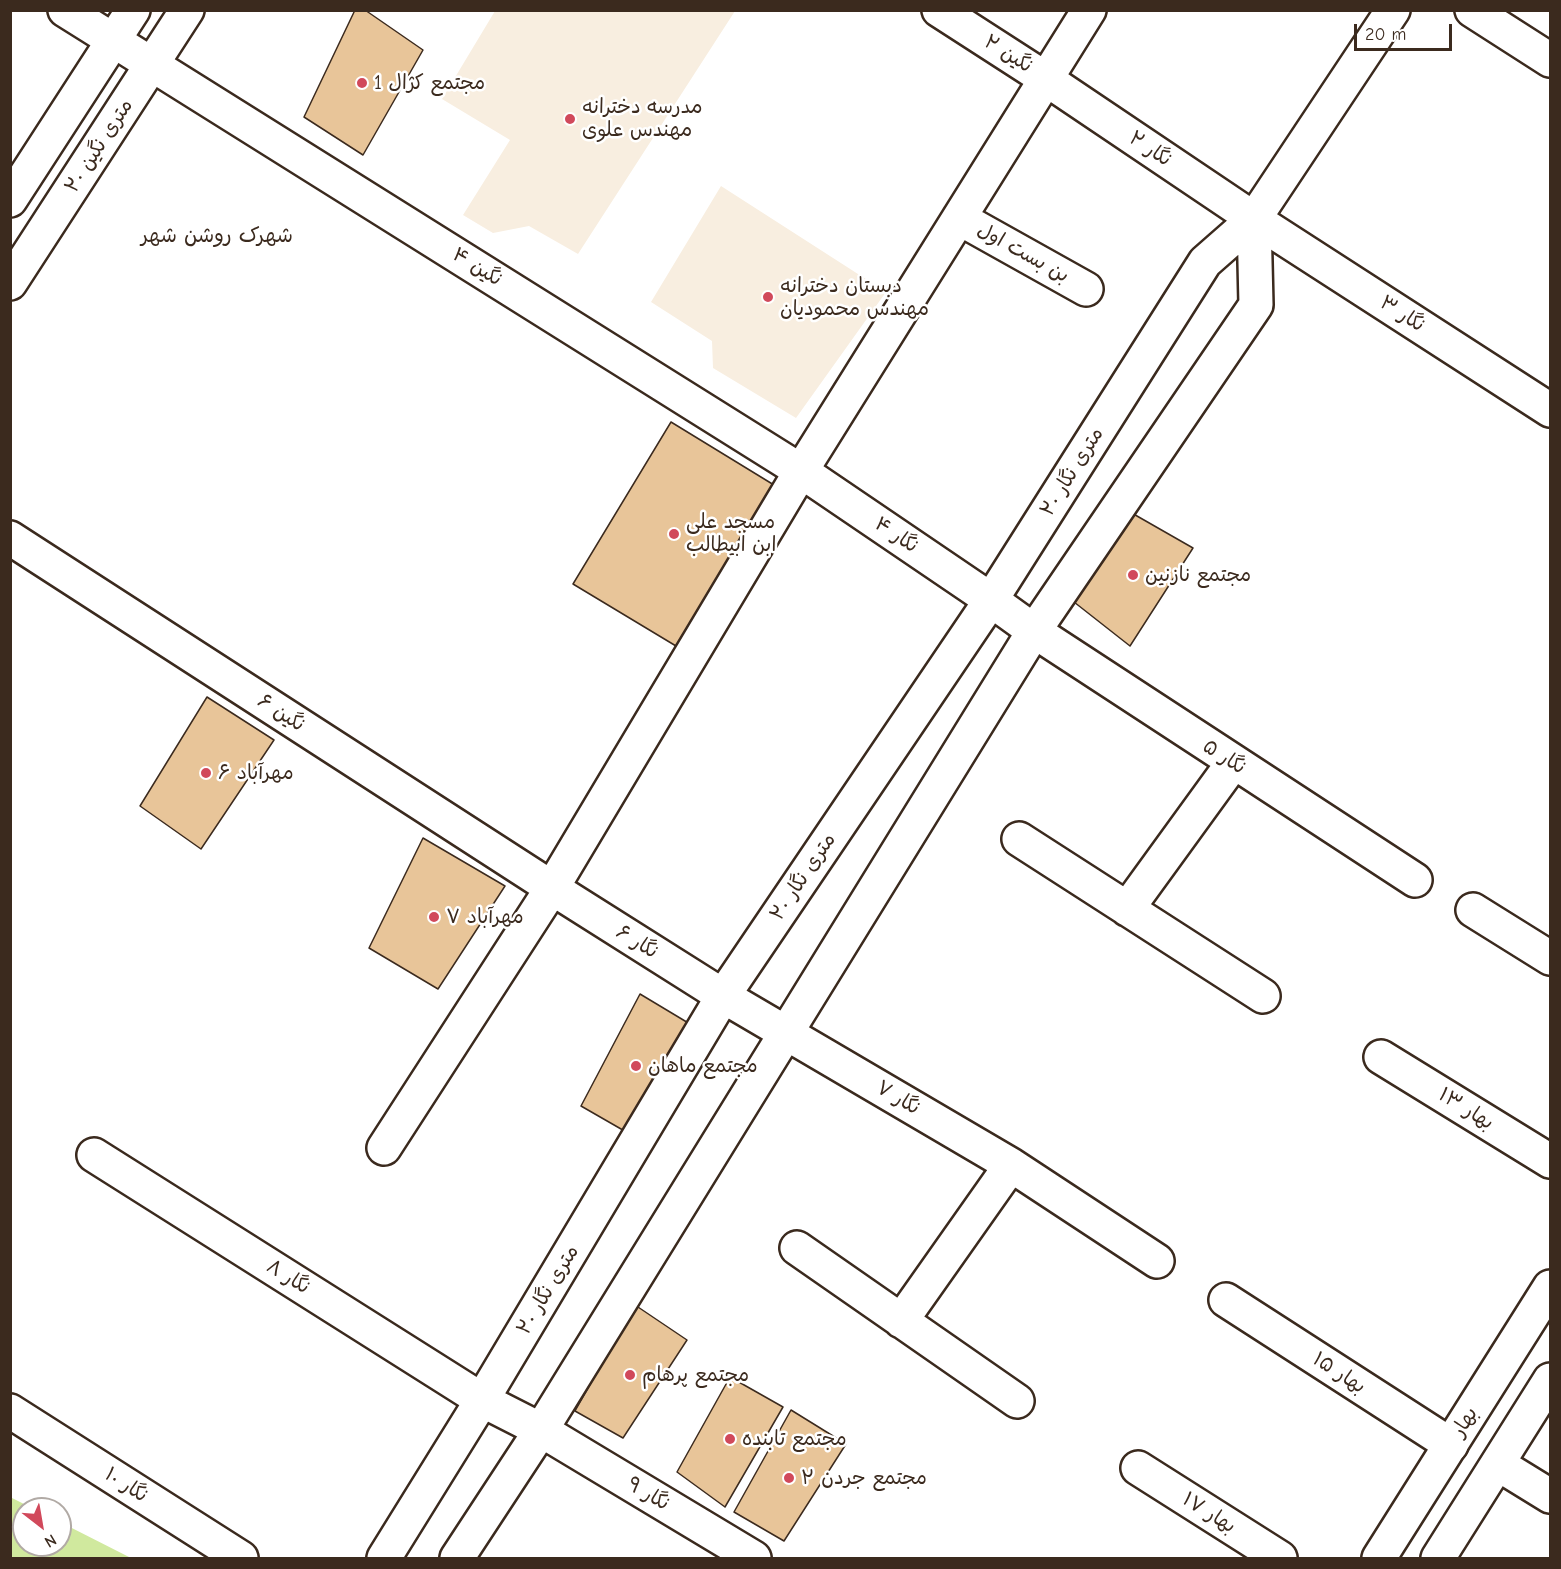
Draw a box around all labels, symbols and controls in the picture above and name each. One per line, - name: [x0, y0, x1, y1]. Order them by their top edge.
- scale bar: [1357, 12, 1454, 50]
- text: 20 m: [1365, 24, 1406, 45]
- street label: نگین ۲: [979, 30, 1037, 78]
- place label: مجتمع کژال 1: [374, 71, 485, 95]
- marker: مجتمع کژال 1: [355, 76, 369, 90]
- street label: ۲۰ متری نگین: [60, 95, 138, 197]
- place label: مدرسه دخترانه مهندس علوی: [582, 95, 703, 142]
- marker: مدرسه دخترانه مهندس علوی: [563, 112, 577, 126]
- street label: نگار ۲: [1124, 126, 1176, 172]
- street label: بن بست اول: [973, 218, 1073, 288]
- district label: شهرک روشن شهر: [141, 223, 293, 249]
- street label: نگین ۴: [448, 243, 506, 291]
- place label: دبستان دخترانه مهندس محمودیان: [780, 274, 929, 321]
- marker: دبستان دخترانه مهندس محمودیان: [761, 290, 775, 304]
- street label: نگار ۳: [1375, 291, 1429, 337]
- street label: ۲۰ متری نگار: [1035, 423, 1109, 521]
- place label: مسجد علی ابن ابیطالب: [686, 510, 776, 557]
- street label: نگار ۴: [870, 512, 922, 558]
- marker: مسجد علی ابن ابیطالب: [667, 527, 681, 541]
- place label: مجتمع نازنین: [1145, 563, 1251, 587]
- marker: مجتمع نازنین: [1126, 568, 1140, 582]
- street label: نگین ۶: [253, 689, 309, 737]
- street label: نگار ۵: [1198, 734, 1250, 780]
- place label: مهرآباد ۶: [218, 761, 294, 785]
- marker: مهرآباد ۶: [199, 766, 213, 780]
- street label: ۲۰ متری نگار: [765, 829, 841, 925]
- place label: مهرآباد ۷: [446, 905, 524, 929]
- marker: مهرآباد ۷: [427, 910, 441, 924]
- street label: نگار ۶: [612, 920, 662, 964]
- place label: مجتمع ماهان: [648, 1054, 758, 1078]
- marker: مجتمع ماهان: [629, 1059, 643, 1073]
- street label: نگار ۷: [872, 1076, 924, 1120]
- street label: بهار ۱۳: [1434, 1083, 1498, 1135]
- street label: ۲۰ متری نگار: [512, 1241, 584, 1339]
- street label: نگار ۸: [262, 1255, 314, 1299]
- street label: بهار ۱۵: [1308, 1347, 1370, 1399]
- place label: مجتمع پرهام: [642, 1363, 749, 1387]
- marker: مجتمع پرهام: [623, 1368, 637, 1382]
- street label: بهار: [1447, 1403, 1483, 1441]
- place label: مجتمع تابنده: [742, 1427, 847, 1451]
- marker: مجتمع تابنده: [723, 1432, 737, 1446]
- street label: نگار ۱۰: [100, 1462, 152, 1508]
- place label: مجتمع جردن ۲: [801, 1466, 927, 1490]
- marker: مجتمع جردن ۲: [782, 1471, 796, 1485]
- street label: نگار ۹: [623, 1472, 673, 1516]
- street label: بهار ۱۷: [1178, 1487, 1240, 1539]
- north arrow: [12, 1497, 72, 1557]
- text: N: [41, 1530, 59, 1551]

